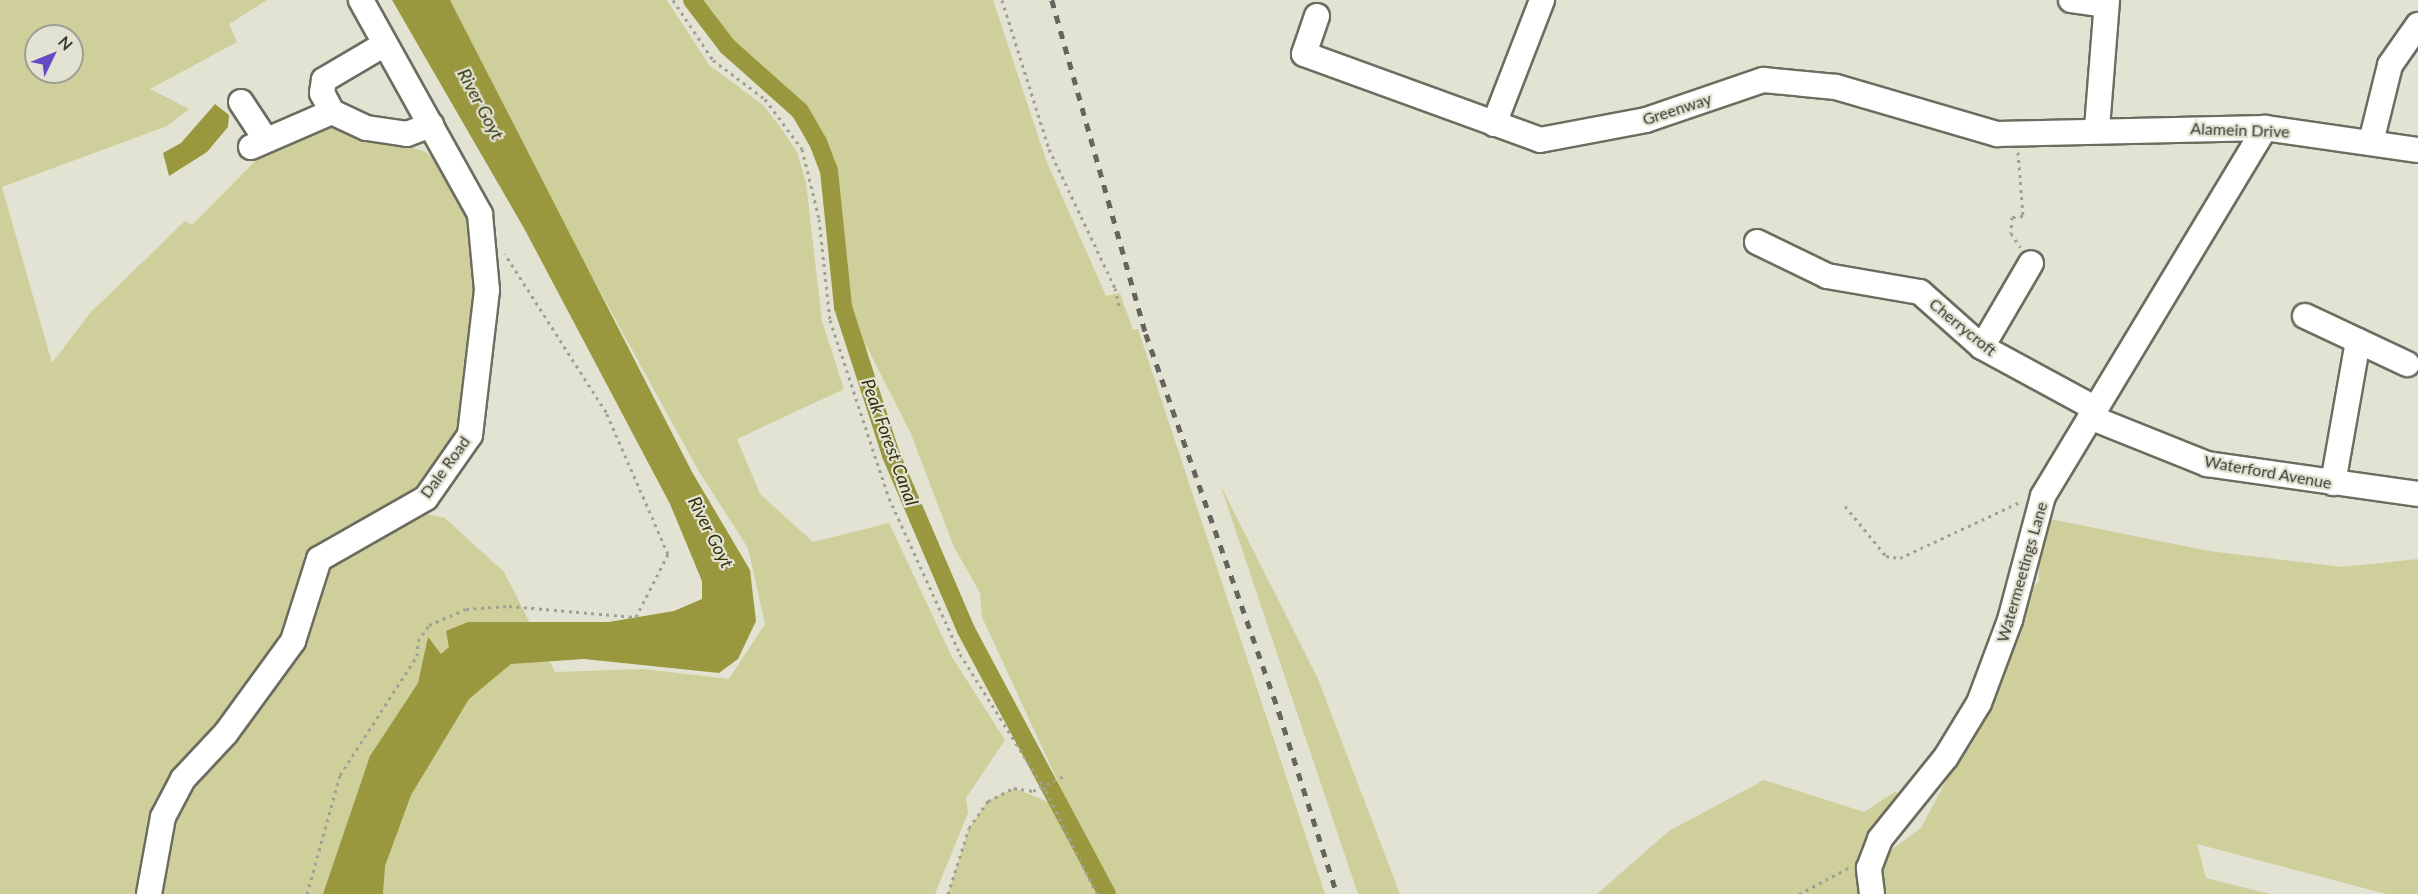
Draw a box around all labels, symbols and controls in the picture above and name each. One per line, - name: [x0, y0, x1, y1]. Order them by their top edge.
- north arrow: [24, 24, 84, 84]
- text: N: [55, 32, 77, 54]
- water label: River Goyt: [453, 64, 509, 144]
- street label: Greenway: [1640, 89, 1714, 129]
- street label: Alamein Drive: [2190, 119, 2290, 141]
- street label: Cherrycroft: [1926, 294, 2000, 360]
- water label: Peak Forest Canal: [857, 376, 923, 508]
- street label: Dale Road: [416, 432, 474, 502]
- street label: Waterford Avenue: [2203, 451, 2333, 493]
- water label: River Goyt: [684, 492, 738, 572]
- street label: Watermeetings Lane: [1993, 500, 2051, 644]

